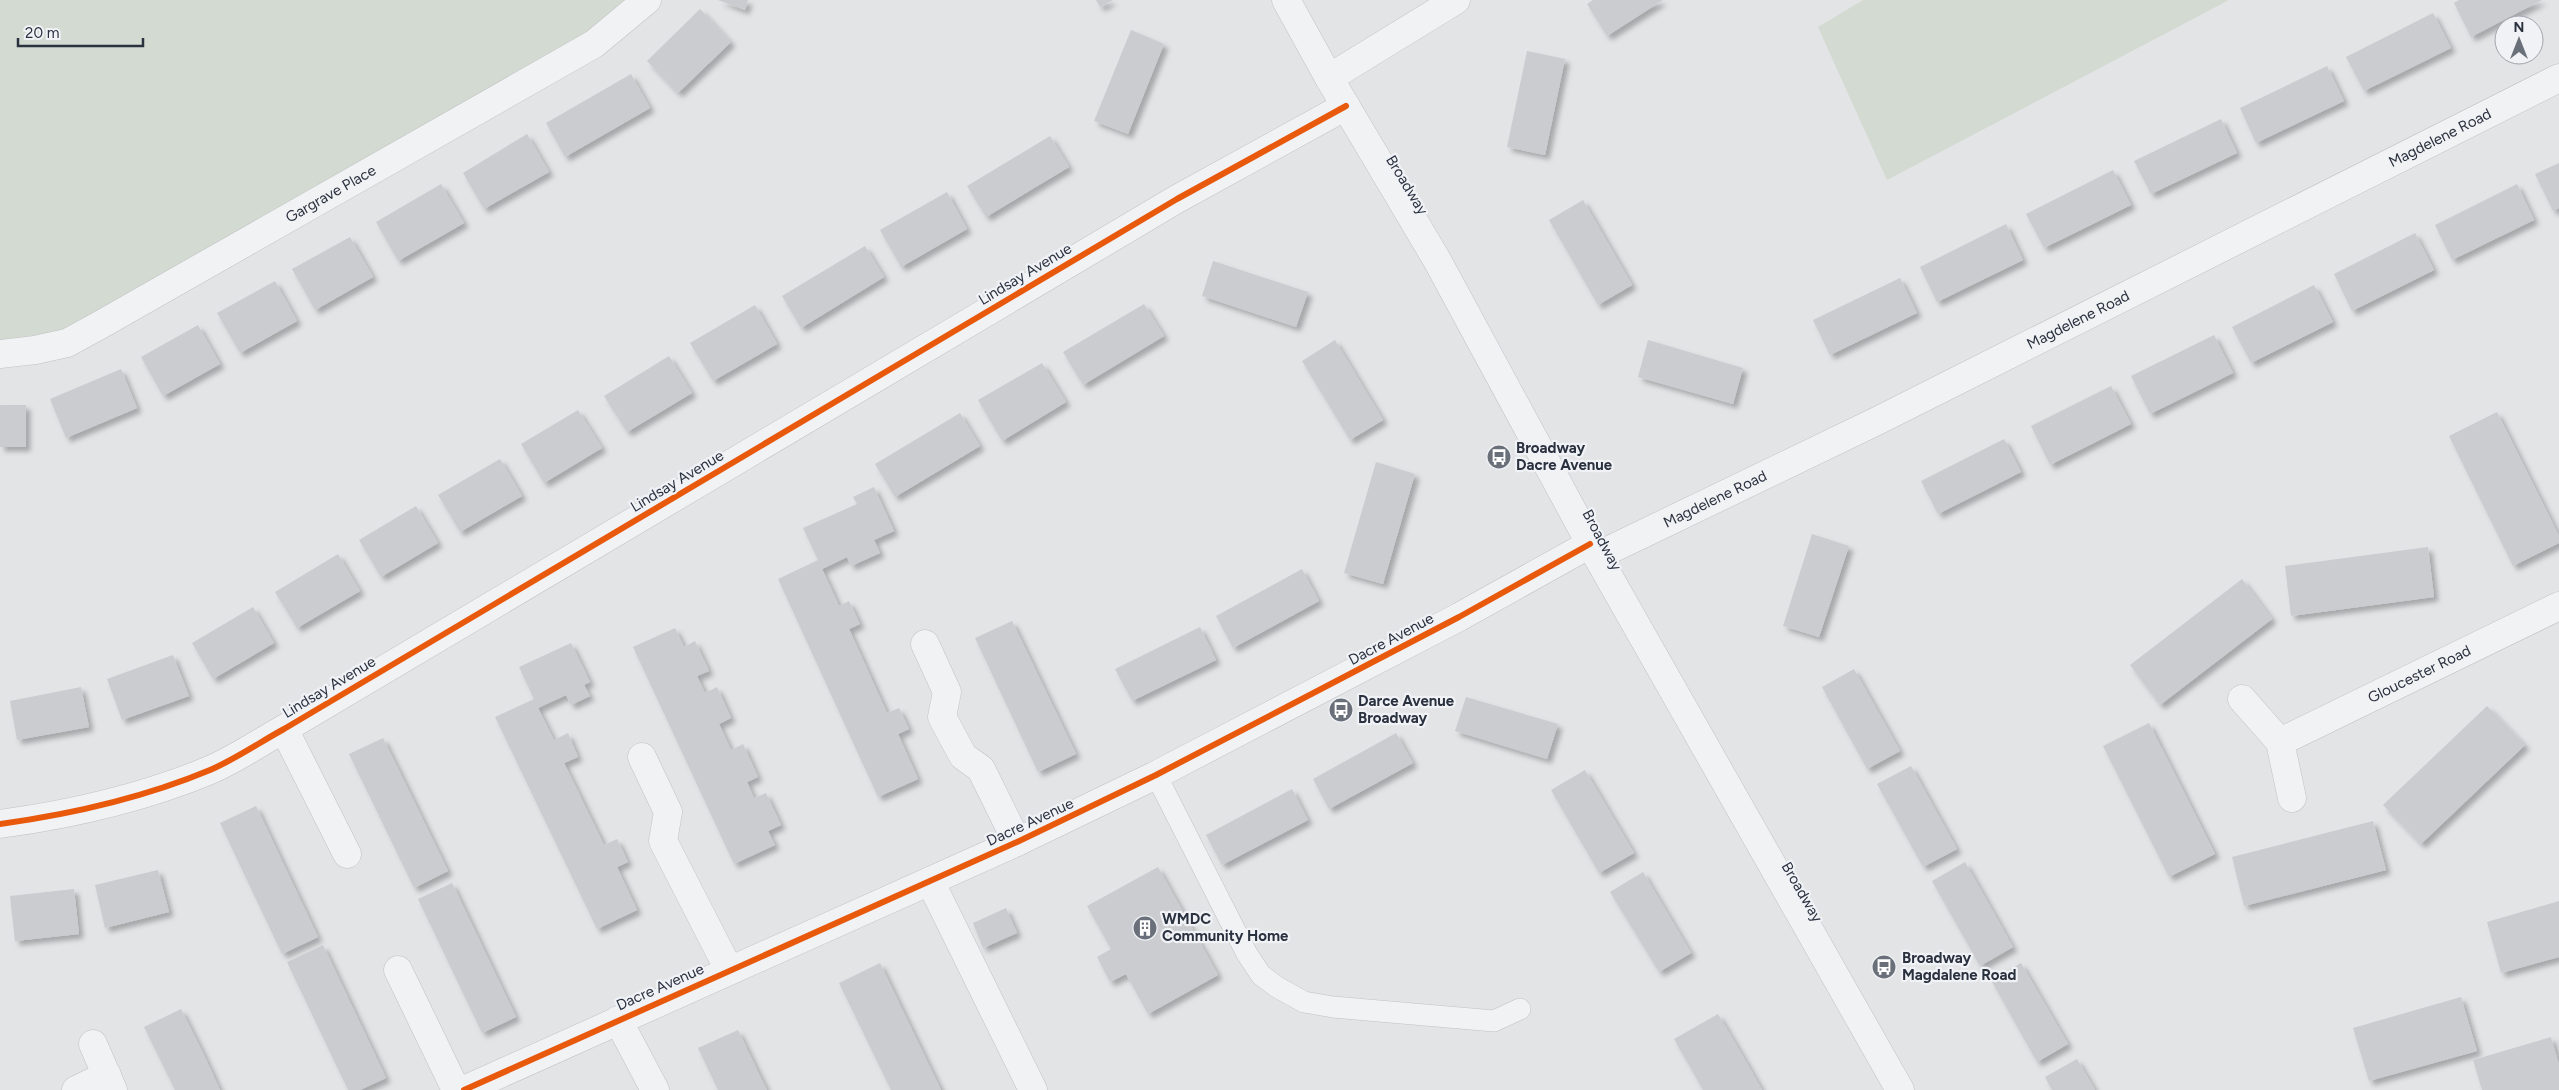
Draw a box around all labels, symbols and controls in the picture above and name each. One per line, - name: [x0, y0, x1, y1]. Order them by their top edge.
- scale bar: [18, 15, 142, 47]
- north arrow: [2494, 15, 2544, 65]
- text: N: [2514, 19, 2524, 36]
- text: 20 m: [25, 24, 59, 42]
- street label: Magdelene Road: [2386, 105, 2494, 171]
- street label: Broadway: [1382, 152, 1432, 218]
- street label: Gargrave Place: [282, 161, 379, 227]
- street label: Lindsay Avenue: [975, 239, 1075, 309]
- street label: Magdelene Road: [2024, 287, 2132, 353]
- place label: Broadway Dacre Avenue: [1516, 439, 1613, 474]
- bus stop icon: Broadway Dacre Avenue: [1486, 444, 1512, 470]
- street label: Lindsay Avenue: [627, 446, 727, 516]
- street label: Magdelene Road: [1660, 467, 1770, 532]
- street label: Broadway: [1578, 506, 1626, 574]
- street label: Dacre Avenue: [1345, 609, 1437, 669]
- street label: Gloucester Road: [2365, 641, 2474, 707]
- street label: Lindsay Avenue: [279, 652, 379, 722]
- place label: Darce Avenue Broadway: [1358, 692, 1455, 727]
- bus stop icon: Darce Avenue Broadway: [1328, 697, 1354, 723]
- street label: Dacre Avenue: [984, 794, 1076, 850]
- street label: Broadway: [1778, 859, 1826, 925]
- place label: WMDC Community Home: [1162, 910, 1289, 945]
- building icon: WMDC Community Home: [1132, 915, 1158, 941]
- place label: Broadway Magdalene Road: [1902, 949, 2017, 984]
- bus stop icon: Broadway Magdalene Road: [1871, 954, 1897, 980]
- street label: Dacre Avenue: [614, 960, 706, 1014]

